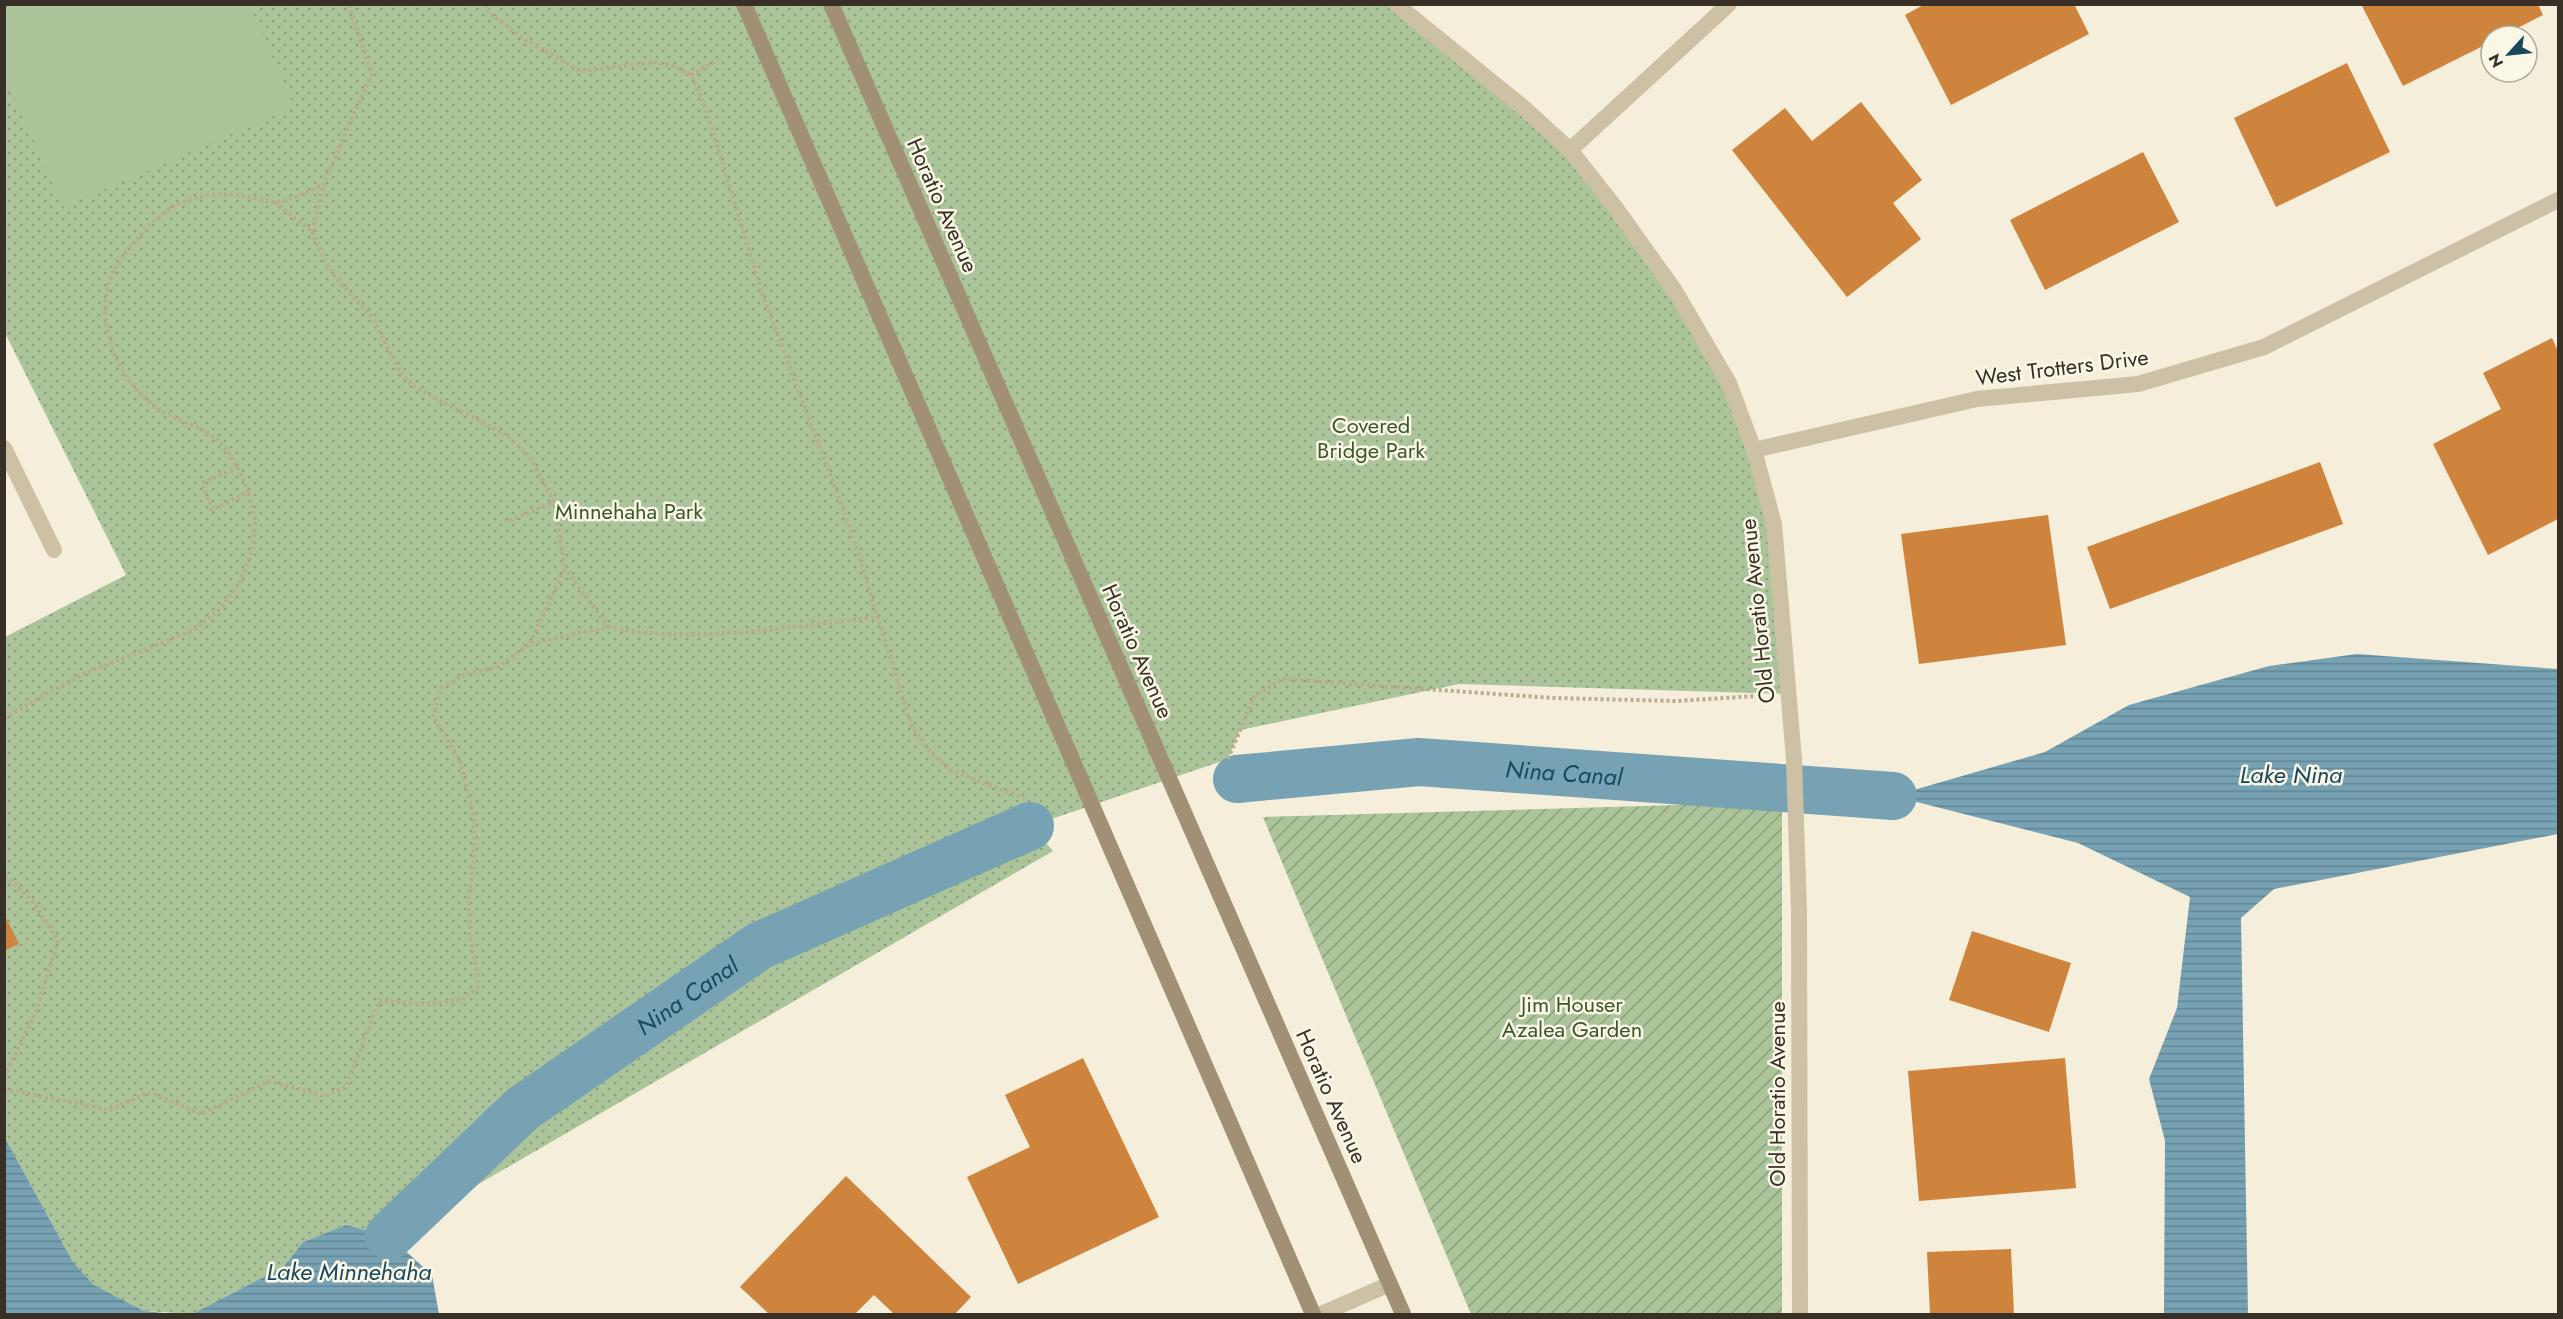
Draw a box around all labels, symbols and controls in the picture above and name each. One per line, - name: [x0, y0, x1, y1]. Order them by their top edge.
- north arrow: [2479, 24, 2539, 84]
- text: N: [2483, 50, 2509, 71]
- street label: Horatio Avenue: [899, 133, 987, 277]
- street label: West Trotters Drive: [1974, 341, 2150, 393]
- park label: Covered Bridge Park: [1317, 409, 1425, 466]
- park label: Minnehaha Park: [555, 495, 703, 527]
- street label: Old Horatio Avenue: [1731, 517, 1783, 705]
- street label: Horatio Avenue: [1094, 579, 1182, 723]
- water label: Nina Canal: [1504, 751, 1625, 794]
- water label: Lake Nina: [2240, 757, 2342, 792]
- water label: Nina Canal: [629, 947, 746, 1043]
- park label: Jim Houser Azalea Garden: [1502, 988, 1642, 1045]
- street label: Old Horatio Avenue: [1761, 1001, 1793, 1187]
- street label: Horatio Avenue: [1288, 1024, 1376, 1168]
- water label: Lake Minnehaha: [266, 1254, 432, 1289]

